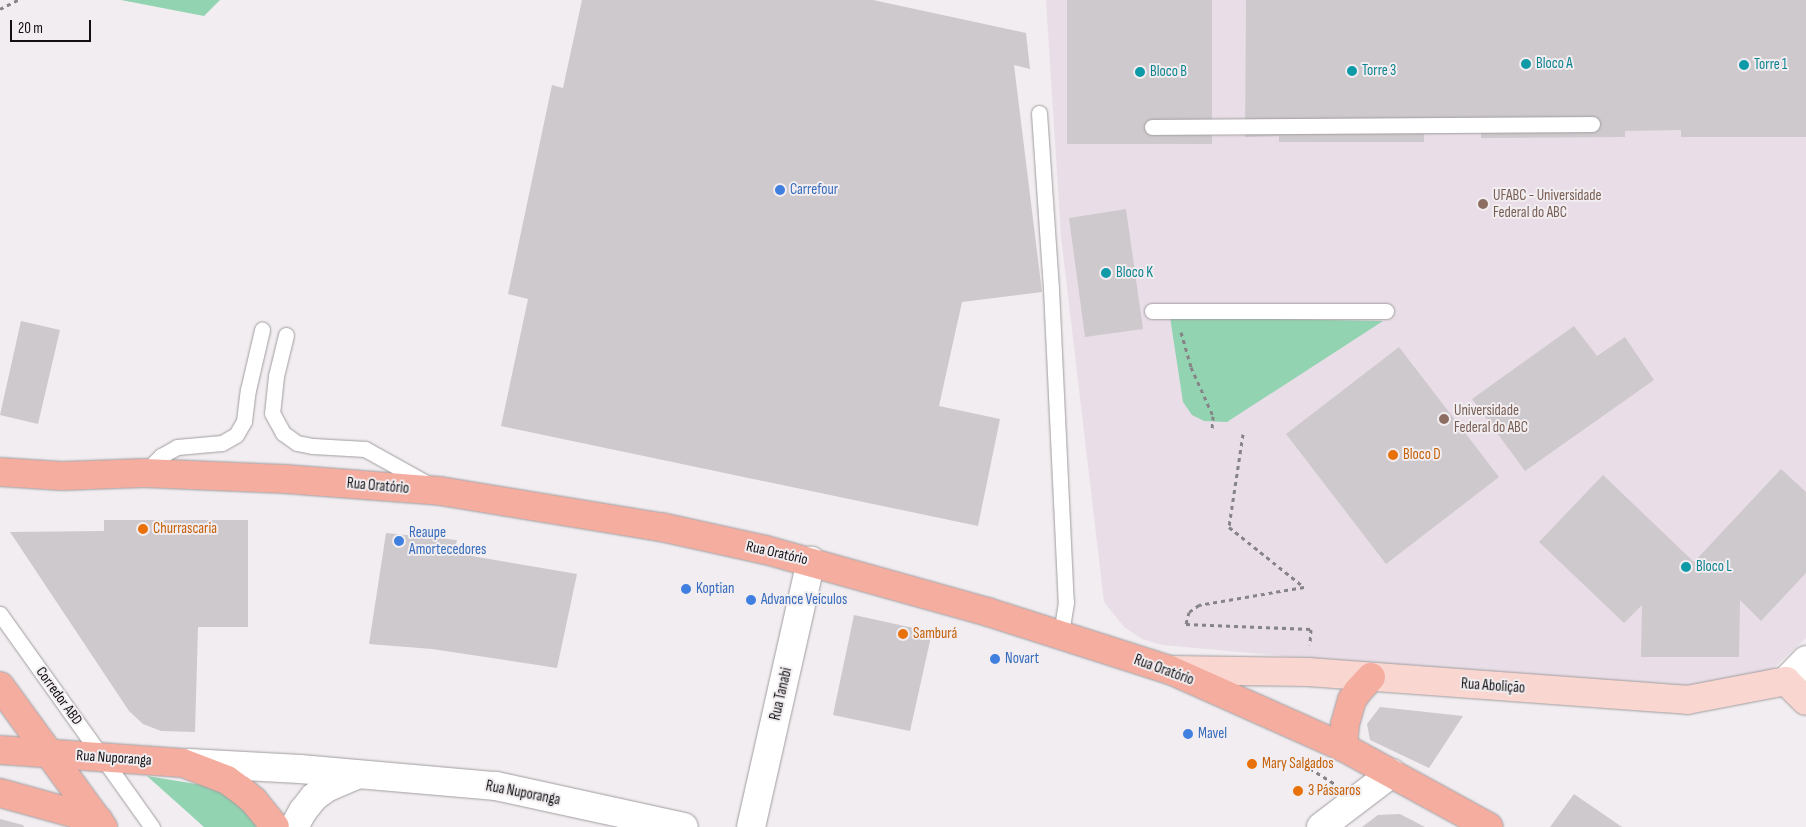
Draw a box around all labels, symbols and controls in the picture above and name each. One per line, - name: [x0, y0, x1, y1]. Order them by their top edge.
- scale bar: [12, 10, 94, 42]
- text: 20 m: [18, 19, 43, 38]
- place label: Bloco A: [1536, 55, 1573, 73]
- place label: Torre 1: [1754, 56, 1787, 74]
- marker: Bloco A: [1520, 58, 1532, 70]
- marker: Torre 1: [1738, 59, 1750, 71]
- place label: Torre 3: [1362, 62, 1396, 80]
- place label: Bloco B: [1150, 63, 1187, 81]
- marker: Torre 3: [1346, 65, 1358, 77]
- marker: Bloco B: [1134, 66, 1146, 78]
- place label: Carrefour: [790, 181, 838, 199]
- marker: Carrefour: [774, 184, 786, 196]
- place label: UFABC - Universidade Federal do ABC: [1493, 186, 1602, 221]
- marker: UFABC - Universidade Federal do ABC: [1477, 198, 1489, 210]
- place label: Bloco K: [1116, 264, 1153, 282]
- marker: Bloco K: [1100, 267, 1112, 279]
- place label: Universidade Federal do ABC: [1454, 401, 1528, 436]
- marker: Universidade Federal do ABC: [1438, 413, 1450, 425]
- place label: Bloco D: [1403, 446, 1441, 464]
- marker: Bloco D: [1387, 449, 1399, 461]
- street label: Rua Oratório: [346, 474, 410, 498]
- place label: Churrascaria: [153, 520, 217, 538]
- marker: Churrascaria: [137, 523, 149, 535]
- place label: Reaupe Amortecedores: [409, 523, 486, 558]
- marker: Reaupe Amortecedores: [393, 535, 405, 547]
- street label: Rua Oratório: [744, 537, 810, 569]
- place label: Bloco L: [1696, 558, 1732, 576]
- marker: Bloco L: [1680, 561, 1692, 573]
- place label: Koptian: [696, 580, 735, 598]
- marker: Koptian: [680, 583, 692, 595]
- place label: Advance Veículos: [761, 591, 847, 609]
- marker: Advance Veículos: [745, 594, 757, 606]
- place label: Samburá: [913, 625, 957, 643]
- marker: Samburá: [897, 628, 909, 640]
- place label: Novart: [1005, 650, 1039, 668]
- street label: Rua Oratório: [1132, 651, 1196, 689]
- marker: Novart: [989, 653, 1001, 665]
- street label: Corredor ABD: [32, 663, 86, 729]
- street label: Rua Tanabi: [766, 666, 796, 722]
- street label: Rua Abolição: [1460, 675, 1526, 697]
- place label: Mavel: [1198, 725, 1227, 743]
- marker: Mavel: [1182, 728, 1194, 740]
- street label: Rua Nuporanga: [76, 746, 152, 770]
- place label: Mary Salgados: [1262, 755, 1334, 773]
- marker: Mary Salgados: [1246, 758, 1258, 770]
- street label: Rua Nuporanga: [484, 777, 562, 809]
- place label: 3 Pássaros: [1308, 782, 1361, 800]
- marker: 3 Pássaros: [1292, 785, 1304, 797]

